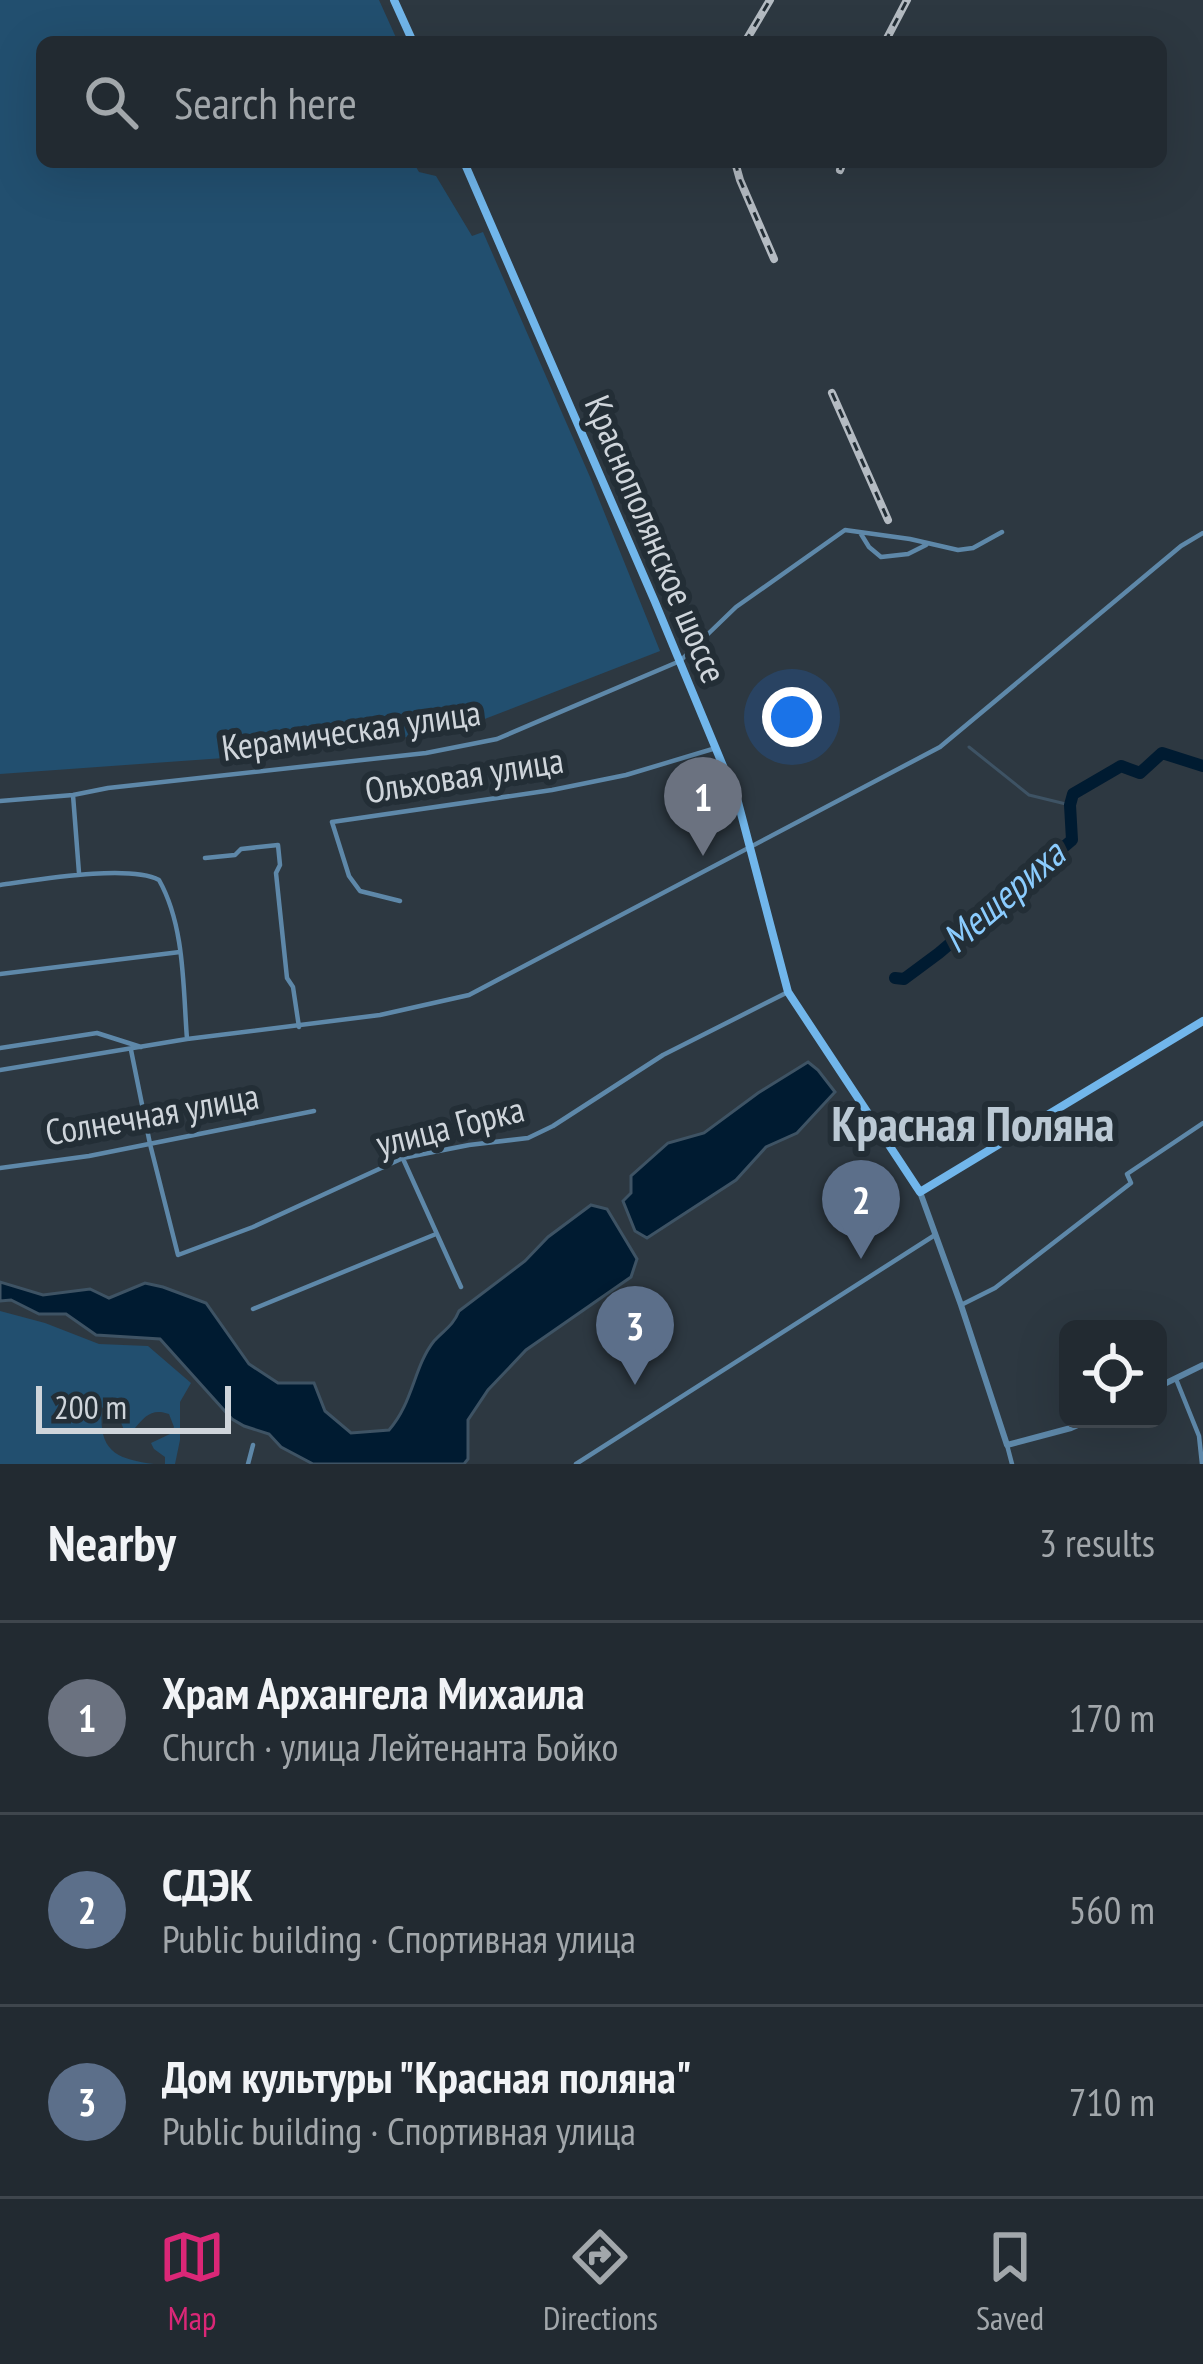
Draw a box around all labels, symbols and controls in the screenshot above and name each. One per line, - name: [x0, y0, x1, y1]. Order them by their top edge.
- search box: [36, 36, 1167, 168]
- icon: search: [78, 69, 144, 135]
- text: Search here: [174, 73, 357, 131]
- street label: Краснополянское шоссе: [575, 388, 738, 690]
- your location: [762, 687, 822, 747]
- street label: Керамическая улица: [219, 688, 483, 771]
- street label: Ольховая улица: [361, 736, 566, 813]
- pin: 1: [664, 757, 742, 856]
- water label: Мещериха: [931, 827, 1077, 963]
- street label: Солнечная улица: [42, 1072, 262, 1155]
- street label: улица Горка: [371, 1084, 529, 1167]
- district label: Красная Поляна: [832, 1092, 1114, 1154]
- pin: 2: [822, 1160, 900, 1259]
- pin: 3: [596, 1286, 674, 1385]
- map controls: [1059, 1320, 1167, 1428]
- button: locate: [1059, 1320, 1167, 1428]
- scale bar: [36, 1380, 231, 1433]
- text: 200 m: [54, 1385, 127, 1428]
- text: Nearby: [48, 1509, 176, 1575]
- text: 3 results: [1039, 1517, 1155, 1568]
- text: Храм Архангела Михаила: [162, 1663, 585, 1721]
- text: 1: [78, 1692, 96, 1743]
- text: 170 m: [1069, 1692, 1155, 1743]
- text: Church · улица Лейтенанта Бойко: [162, 1721, 618, 1772]
- text: СДЭК: [162, 1855, 253, 1913]
- text: 2: [78, 1884, 96, 1935]
- text: 560 m: [1069, 1884, 1155, 1935]
- text: Public building · Спортивная улица: [162, 1913, 636, 1964]
- text: Дом культуры "Красная поляна": [162, 2047, 692, 2105]
- text: 3: [78, 2076, 96, 2127]
- text: 710 m: [1069, 2076, 1155, 2127]
- text: Public building · Спортивная улица: [162, 2105, 636, 2156]
- tab: Map: [159, 2224, 225, 2339]
- tab: Directions: [543, 2224, 658, 2339]
- tab: Saved: [976, 2224, 1044, 2339]

